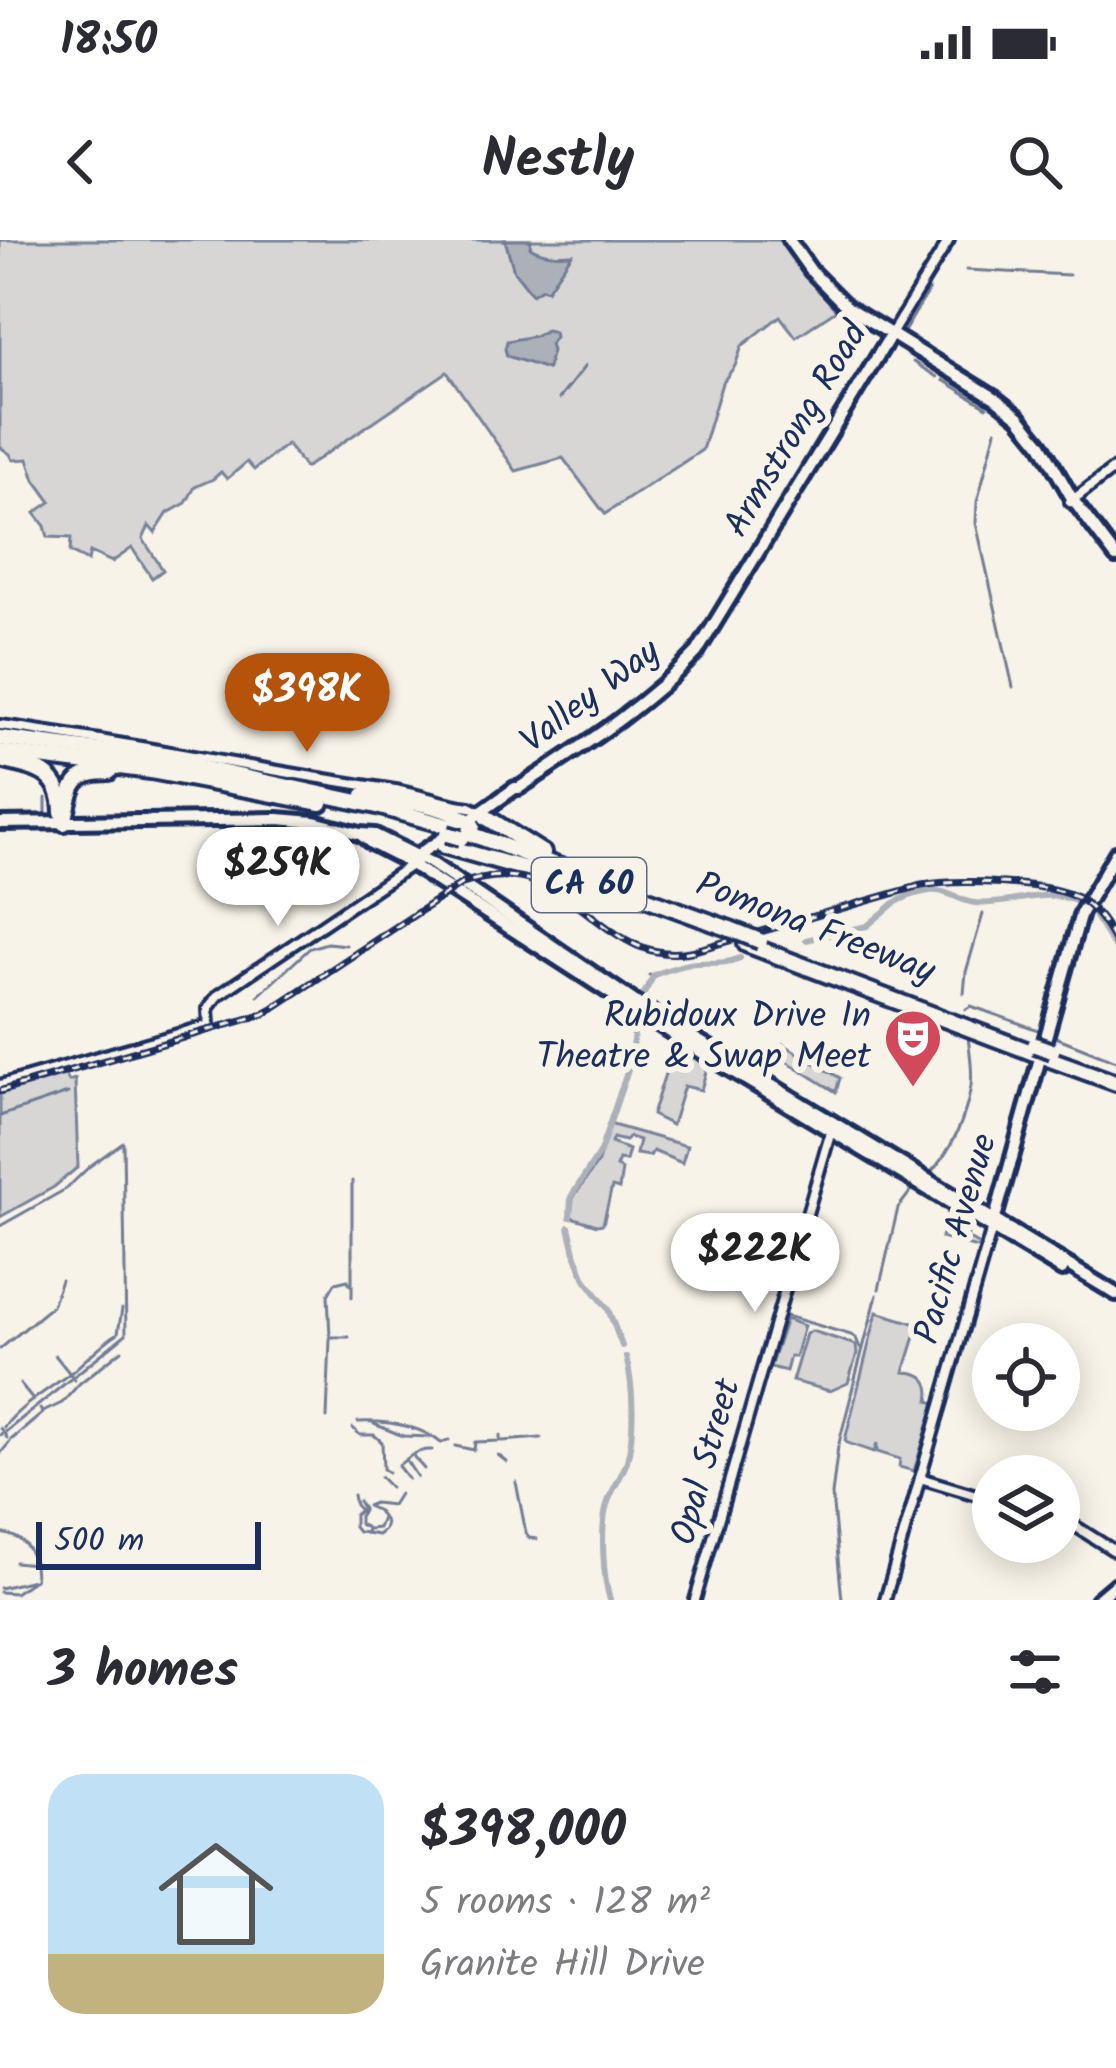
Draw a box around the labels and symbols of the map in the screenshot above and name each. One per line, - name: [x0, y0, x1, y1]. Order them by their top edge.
- street label: Armstrong Road: [710, 310, 885, 549]
- street label: Valley Way: [509, 624, 674, 769]
- pin: $398K: [223, 653, 391, 755]
- pin: $259K: [194, 827, 362, 929]
- street label: Pomona Freeway: [687, 857, 944, 1001]
- road number: CA 60: [532, 858, 646, 912]
- place label: Rubidoux Drive In Theatre & Swap Meet: [536, 989, 872, 1087]
- theatre icon: Rubidoux Drive In Theatre & Swap Meet: [882, 1007, 944, 1089]
- street label: Pacific Avenue: [900, 1127, 1014, 1351]
- pin: $222K: [671, 1213, 839, 1315]
- street label: Opal Street: [656, 1371, 758, 1552]
- scale bar: [36, 1516, 261, 1569]

